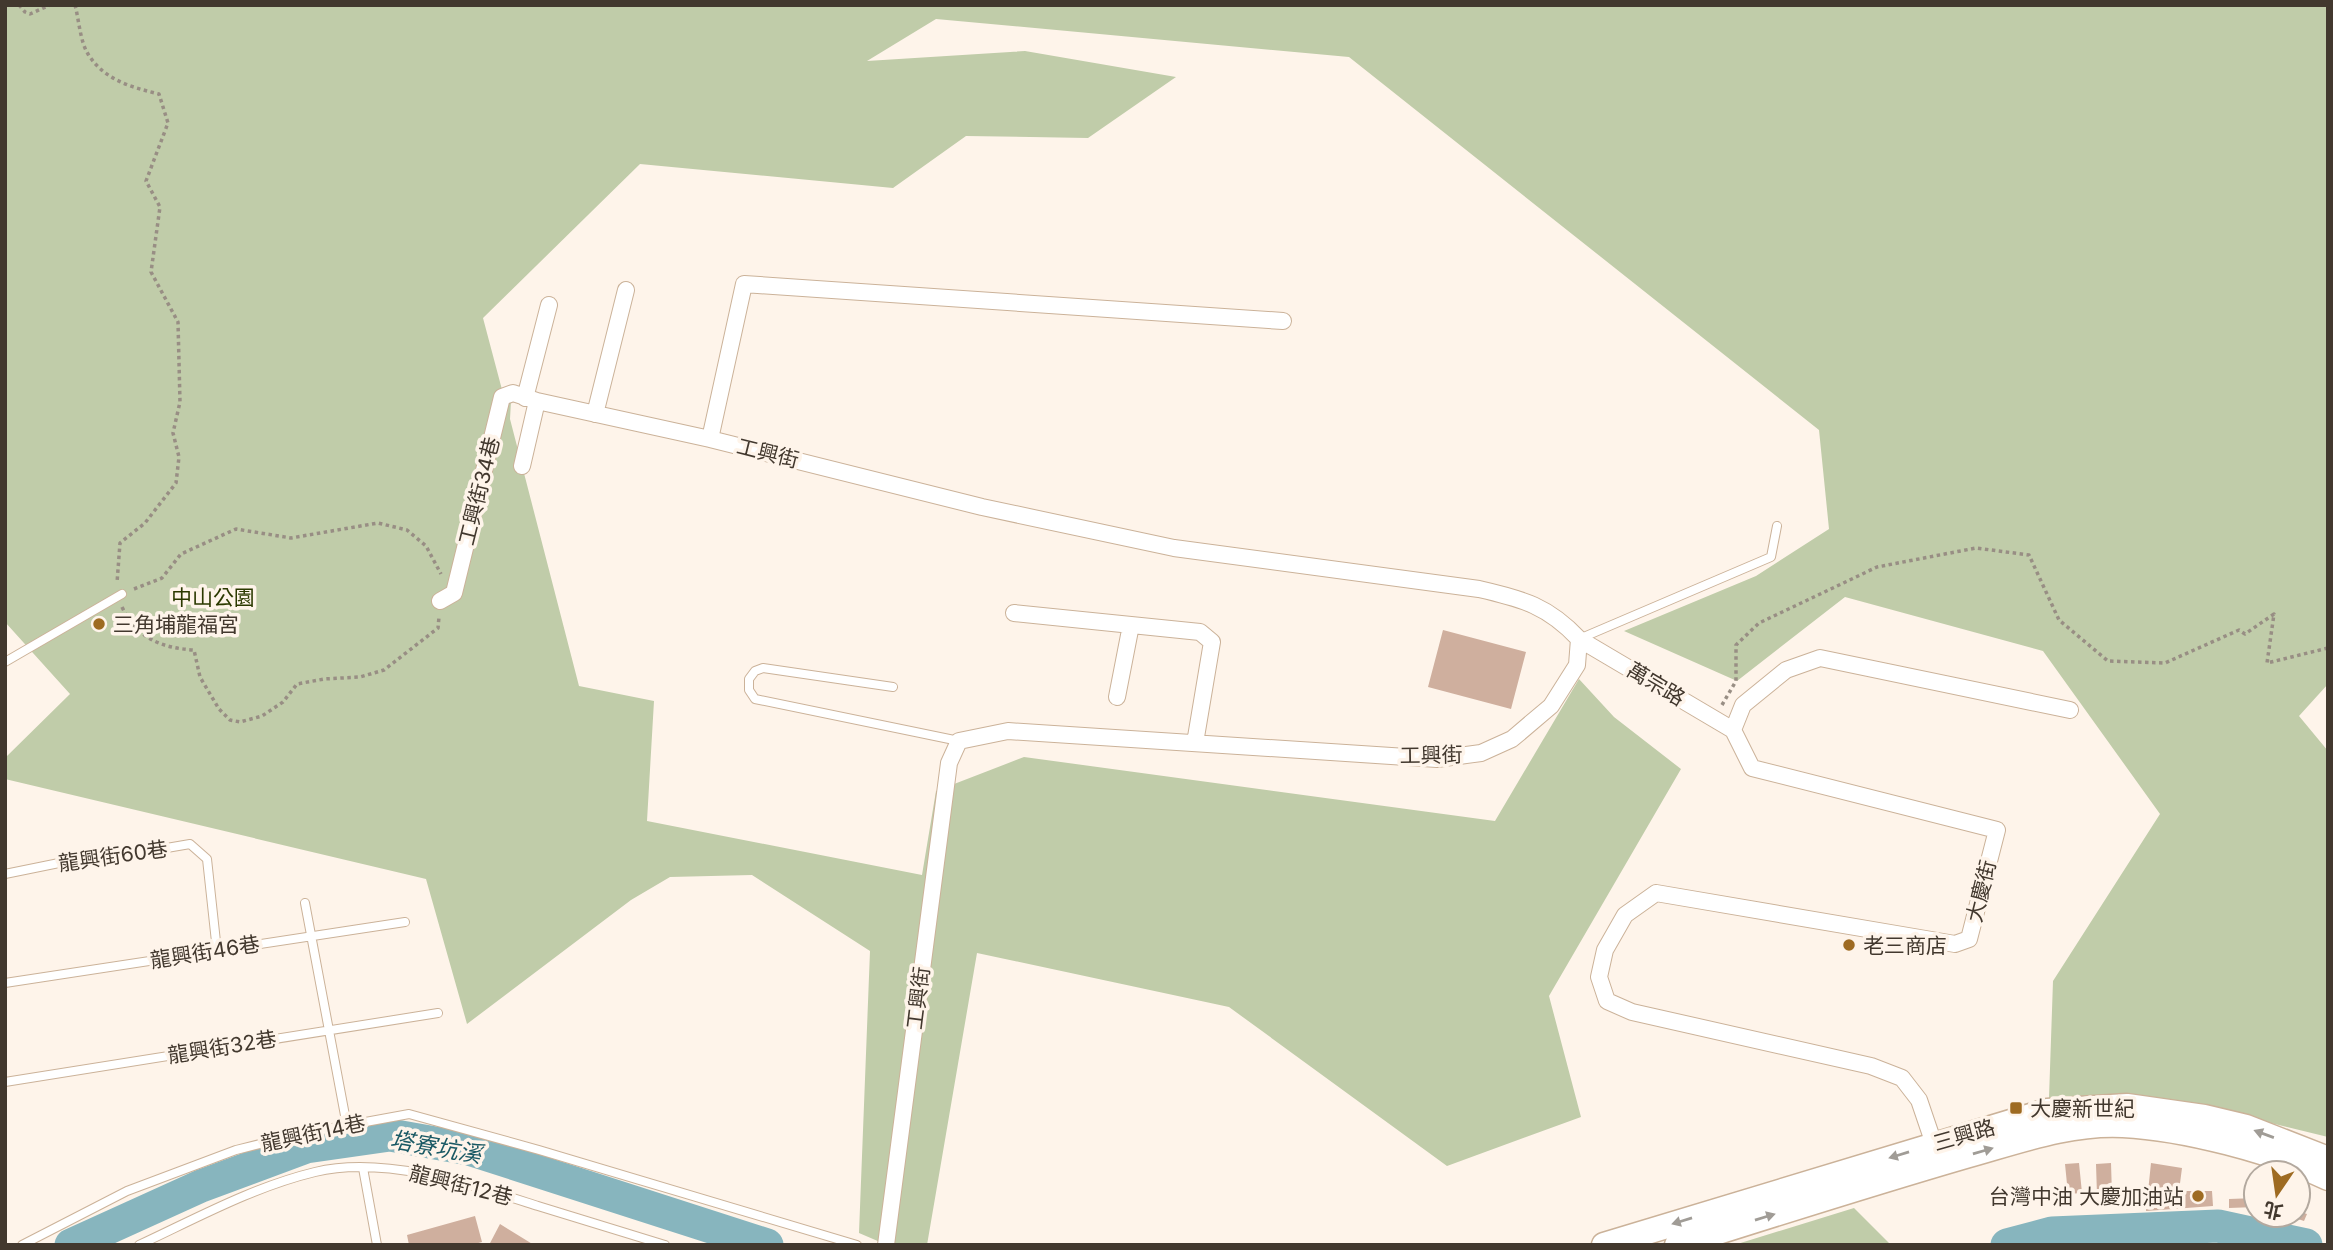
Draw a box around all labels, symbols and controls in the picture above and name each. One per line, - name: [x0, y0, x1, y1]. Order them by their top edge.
- street label: 工興街: [734, 433, 802, 473]
- street label: 工興街34巷: [453, 434, 505, 548]
- park label: 中山公園: [171, 585, 255, 610]
- place label: 三角埔龍福宮: [113, 612, 239, 637]
- marker: 三角埔龍福宮: [91, 616, 107, 632]
- street label: 萬宗路: [1623, 657, 1689, 711]
- street label: 工興街: [1399, 742, 1463, 768]
- street label: 龍興街60巷: [57, 836, 169, 876]
- street label: 大慶街: [1961, 857, 2001, 925]
- street label: 龍興街46巷: [148, 931, 262, 973]
- place label: 老三商店: [1863, 933, 1947, 958]
- marker: 老三商店: [1841, 937, 1857, 953]
- street label: 工興街: [902, 965, 934, 1031]
- street label: 龍興街32巷: [166, 1026, 278, 1068]
- place label: 大慶新世紀: [2030, 1096, 2135, 1121]
- marker: 大慶新世紀: [2008, 1100, 2024, 1116]
- street label: 龍興街14巷: [259, 1110, 367, 1156]
- street label: 三興路: [1930, 1114, 1998, 1156]
- water label: 塔寮坑溪: [388, 1125, 487, 1169]
- one-way arrow: [2254, 1128, 2275, 1139]
- one-way arrow: [1973, 1146, 1994, 1156]
- one-way arrow: [1889, 1150, 1910, 1160]
- north arrow: [2242, 1159, 2312, 1229]
- street label: 龍興街12巷: [407, 1160, 515, 1210]
- place label: 台灣中油 大慶加油站: [1989, 1184, 2184, 1209]
- marker: 台灣中油 大慶加油站: [2190, 1188, 2206, 1204]
- text: 北: [2261, 1197, 2285, 1223]
- one-way arrow: [1755, 1211, 1776, 1222]
- one-way arrow: [1671, 1217, 1692, 1227]

